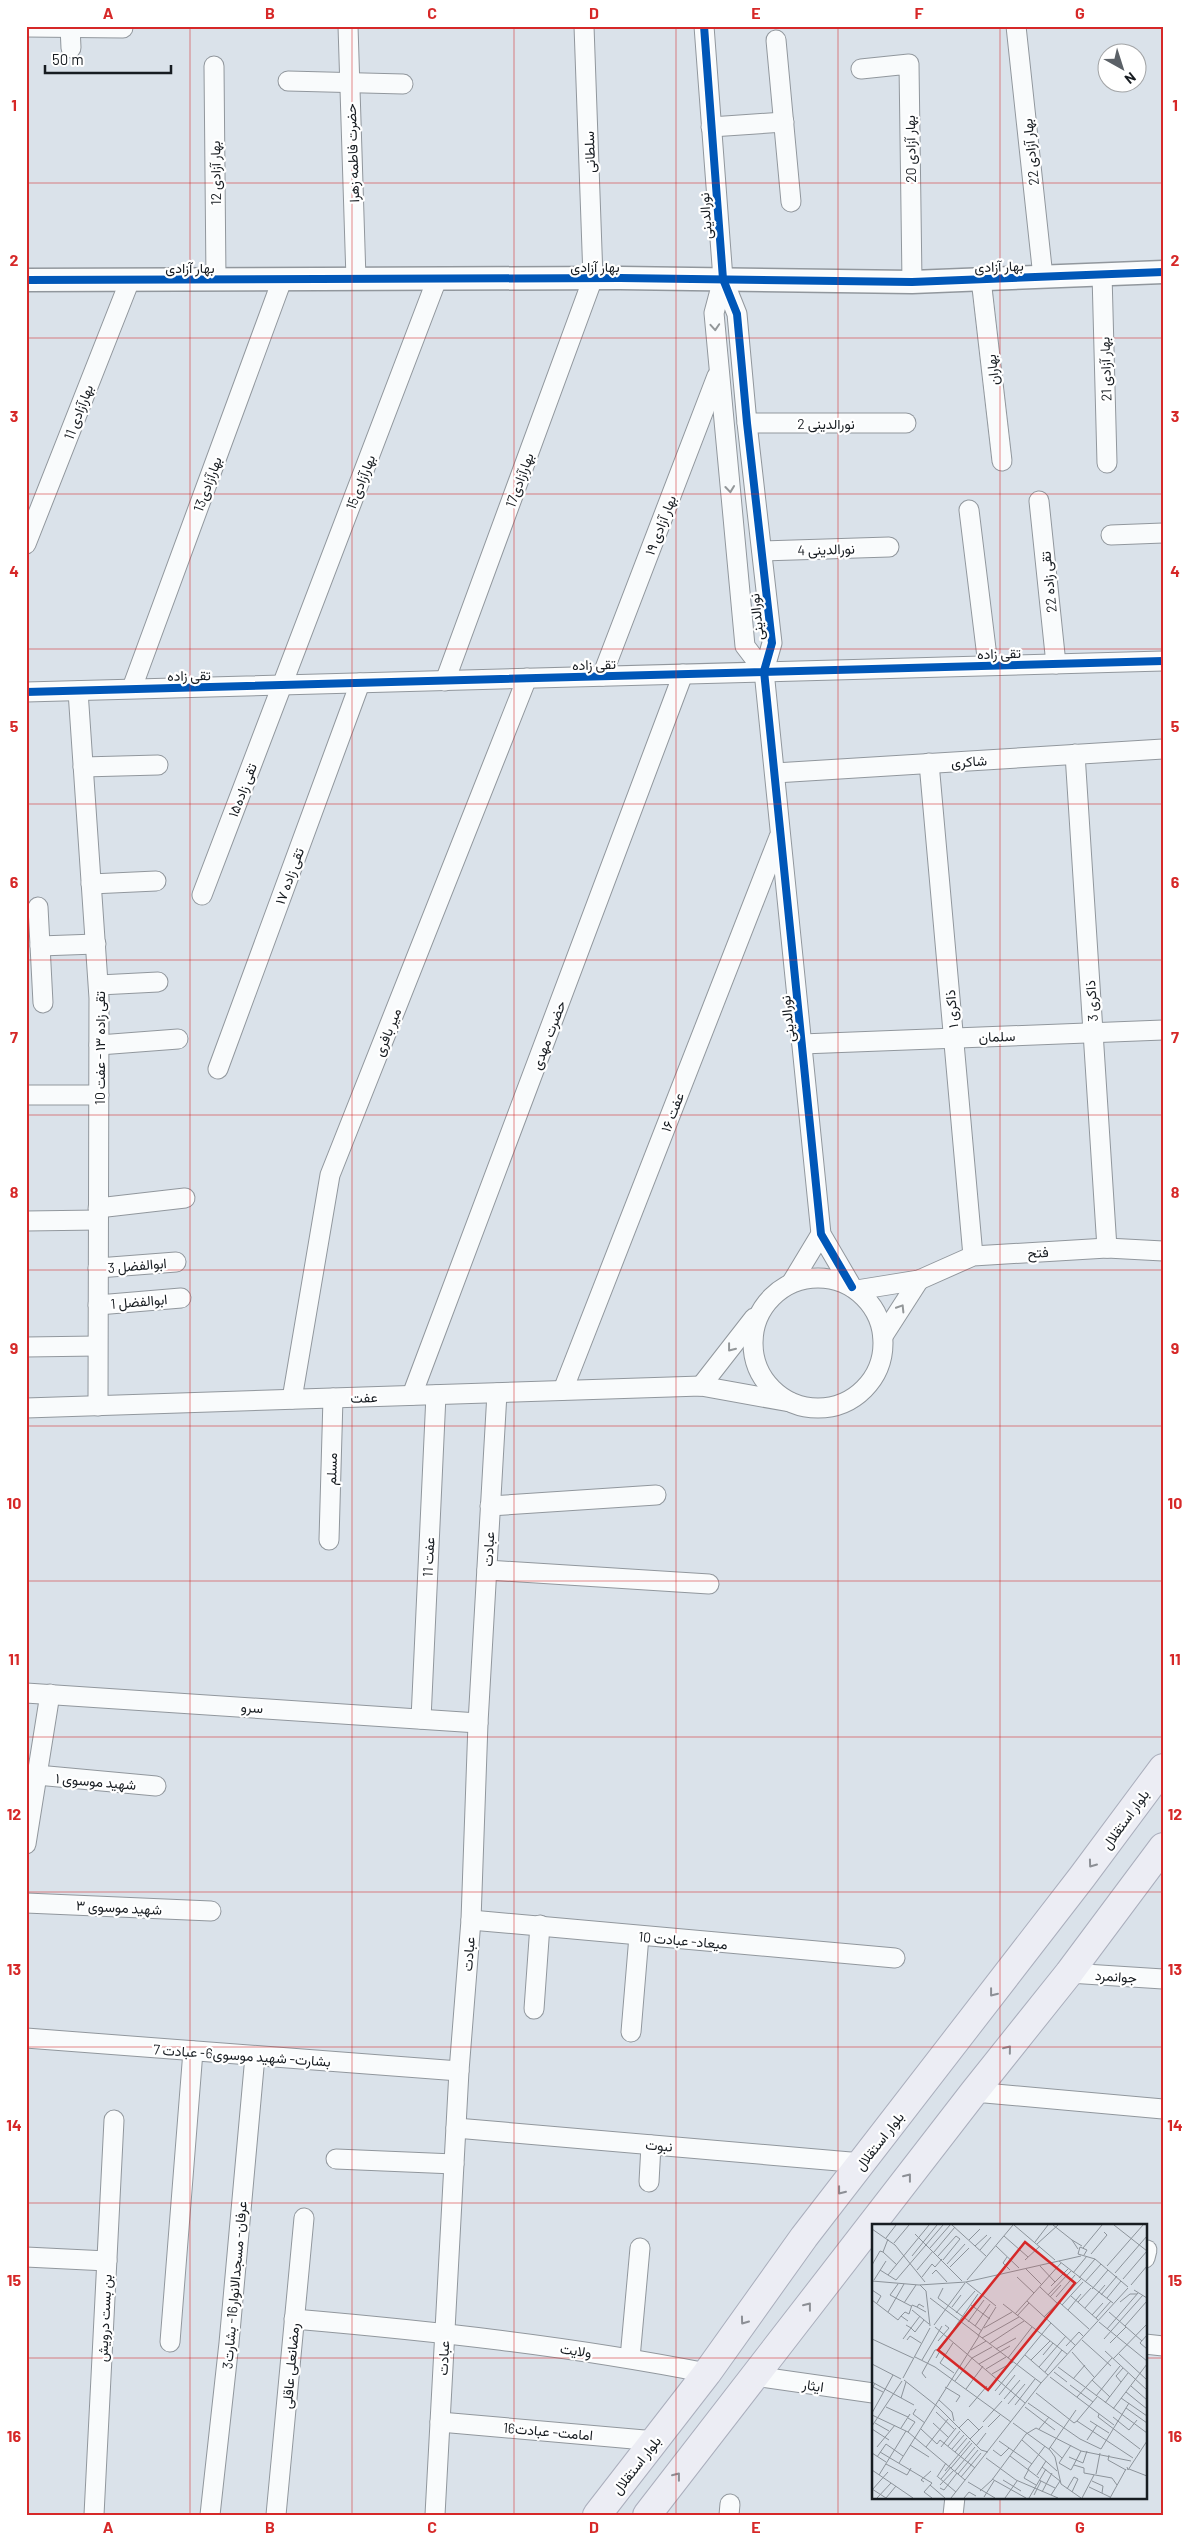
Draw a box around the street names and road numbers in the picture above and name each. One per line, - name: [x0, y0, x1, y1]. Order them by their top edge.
- street label: حضرت فاطمه زهرا: [342, 103, 363, 203]
- street label: بهار آزادی 20: [901, 115, 920, 183]
- street label: بهار آزادی 22: [1018, 118, 1043, 186]
- street label: سلطانی: [580, 131, 599, 173]
- street label: بهار آزادی 12: [206, 141, 225, 205]
- street label: نورالدینی: [695, 192, 716, 240]
- street label: بهار آزادی: [974, 257, 1024, 276]
- street label: بهار آزادی: [570, 258, 620, 276]
- street label: بهار آزادی: [165, 259, 215, 277]
- street label: بهار آزادی 21: [1095, 337, 1116, 401]
- street label: بهاران: [982, 353, 1003, 387]
- street label: بهارآزادی 11: [60, 382, 97, 443]
- street label: نورالدینی 2: [797, 415, 855, 433]
- street label: بهارآزادی17: [501, 450, 538, 510]
- street label: بهارآزادی15: [342, 452, 379, 512]
- street label: بهارآزادی13: [189, 454, 226, 514]
- street label: بهار آزادی ۱۹: [641, 493, 680, 558]
- street label: نورالدینی 4: [797, 540, 855, 559]
- street label: تقی زاده 22: [1036, 550, 1061, 614]
- street label: نورالدینی: [745, 593, 768, 641]
- street label: تقی زاده: [977, 644, 1022, 663]
- street label: تقی زاده: [572, 655, 617, 674]
- street label: تقی زاده: [167, 666, 211, 685]
- street label: شاکری: [950, 752, 988, 771]
- street label: تقی زاده۱۵: [224, 760, 261, 820]
- street label: تقی زاده ۱۷: [271, 845, 308, 907]
- street label: ذاکری 3: [1081, 979, 1102, 1022]
- street label: ذاکری ۱: [941, 989, 962, 1029]
- street label: تقی زاده ۱۳ - عفت 10: [91, 991, 109, 1105]
- street label: نورالدینی: [776, 995, 799, 1043]
- street label: حضرت مهدی: [527, 998, 570, 1072]
- street label: میر بافری: [370, 1005, 405, 1059]
- street label: سلمان: [978, 1027, 1016, 1046]
- street label: عفت ۱۶: [657, 1090, 687, 1134]
- street label: فتح: [1027, 1243, 1049, 1264]
- street label: ابوالفضل 3: [107, 1254, 167, 1277]
- street label: ابوالفضل 1: [110, 1290, 168, 1313]
- street label: عفت: [350, 1388, 378, 1406]
- street label: مسلم: [322, 1452, 341, 1486]
- street label: عبادت: [479, 1531, 498, 1567]
- street label: عفت 11: [418, 1537, 438, 1577]
- street label: سرو: [240, 1698, 264, 1717]
- street label: شهید موسوی ۱: [55, 1769, 137, 1794]
- street label: بلوار استقلال: [1098, 1786, 1154, 1853]
- street label: شهید موسوی ۳: [75, 1896, 162, 1919]
- street label: میعاد- عبادت 10: [638, 1928, 728, 1953]
- street label: عبادت: [458, 1936, 479, 1972]
- street label: جوانمرد: [1094, 1966, 1137, 1987]
- street label: بشارت- شهید موسوی6- عبادت 7: [153, 2040, 331, 2071]
- street label: بلوار استقلال: [851, 2108, 909, 2175]
- street label: نبوت: [645, 2135, 673, 2156]
- street label: عرفان- مسجدالانوار16- بشارت3: [218, 2200, 251, 2370]
- street label: بن بست درویش: [93, 2274, 116, 2362]
- street label: رمضانعلی عاقلی: [278, 2322, 303, 2410]
- street label: ولایت: [559, 2339, 593, 2362]
- street label: عبادت: [434, 2340, 453, 2376]
- street label: ایثار: [800, 2375, 825, 2396]
- street label: امامت- عبادت16: [502, 2419, 594, 2444]
- street label: بلوار استقلال: [608, 2432, 666, 2499]

